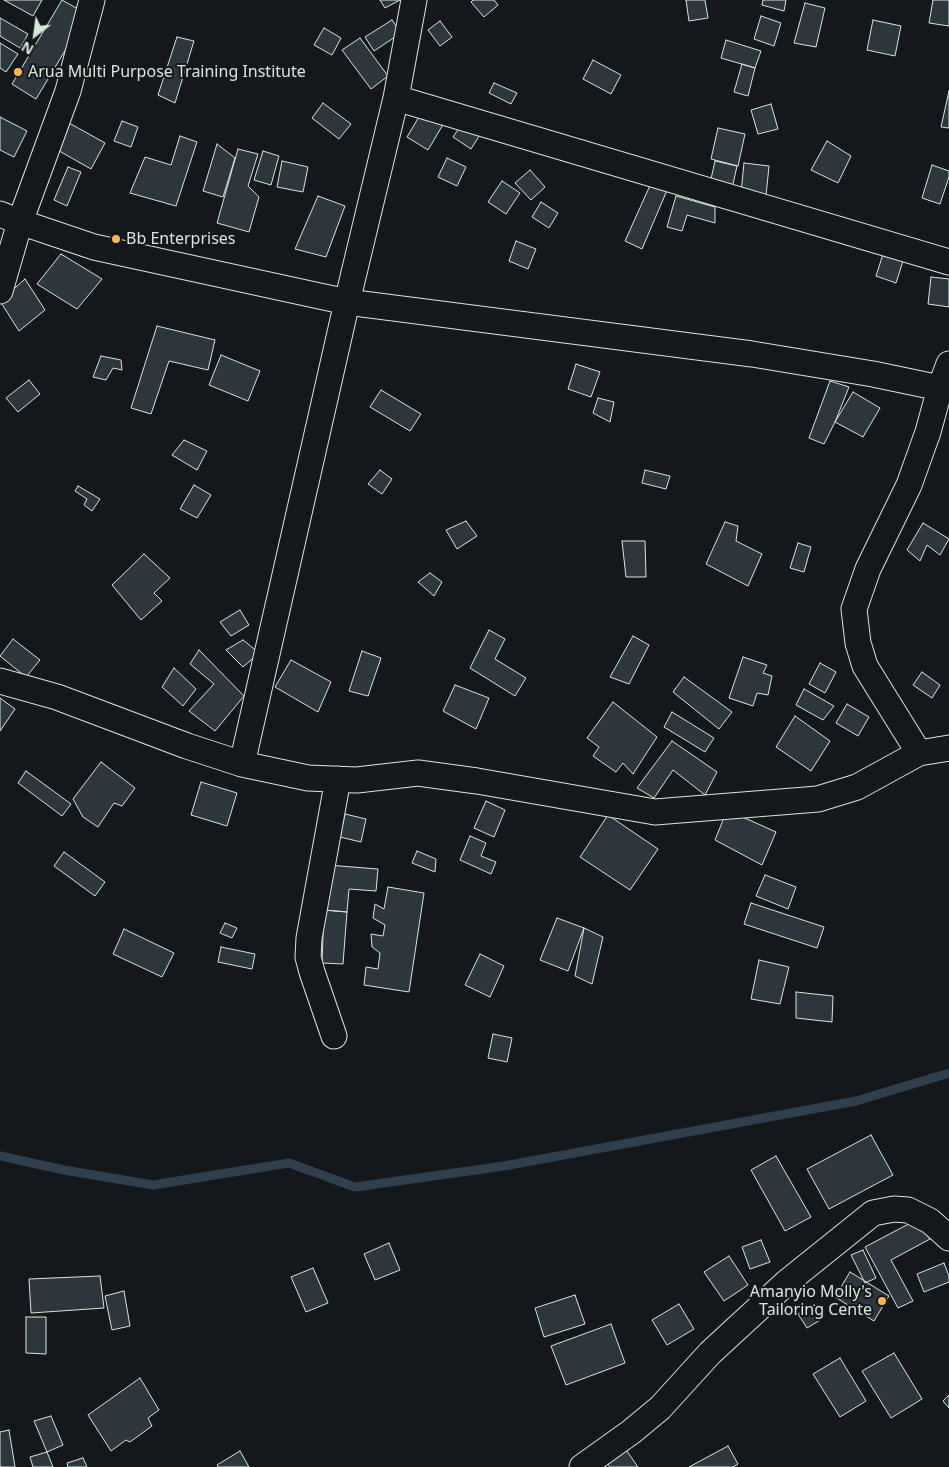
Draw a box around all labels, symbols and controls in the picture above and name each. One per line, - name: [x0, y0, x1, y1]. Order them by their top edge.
- north arrow: [10, 10, 60, 60]
- text: N: [18, 37, 37, 60]
- place label: Arua Multi Purpose Training Institute: [28, 62, 306, 82]
- marker: Arua Multi Purpose Training Institute: [12, 66, 24, 78]
- place label: Bb Enterprises: [126, 229, 236, 249]
- marker: Bb Enterprises: [110, 233, 122, 245]
- place label: Amanyio Molly's Tailoring Cente: [750, 1282, 872, 1320]
- marker: Amanyio Molly's Tailoring Cente: [876, 1295, 888, 1307]

